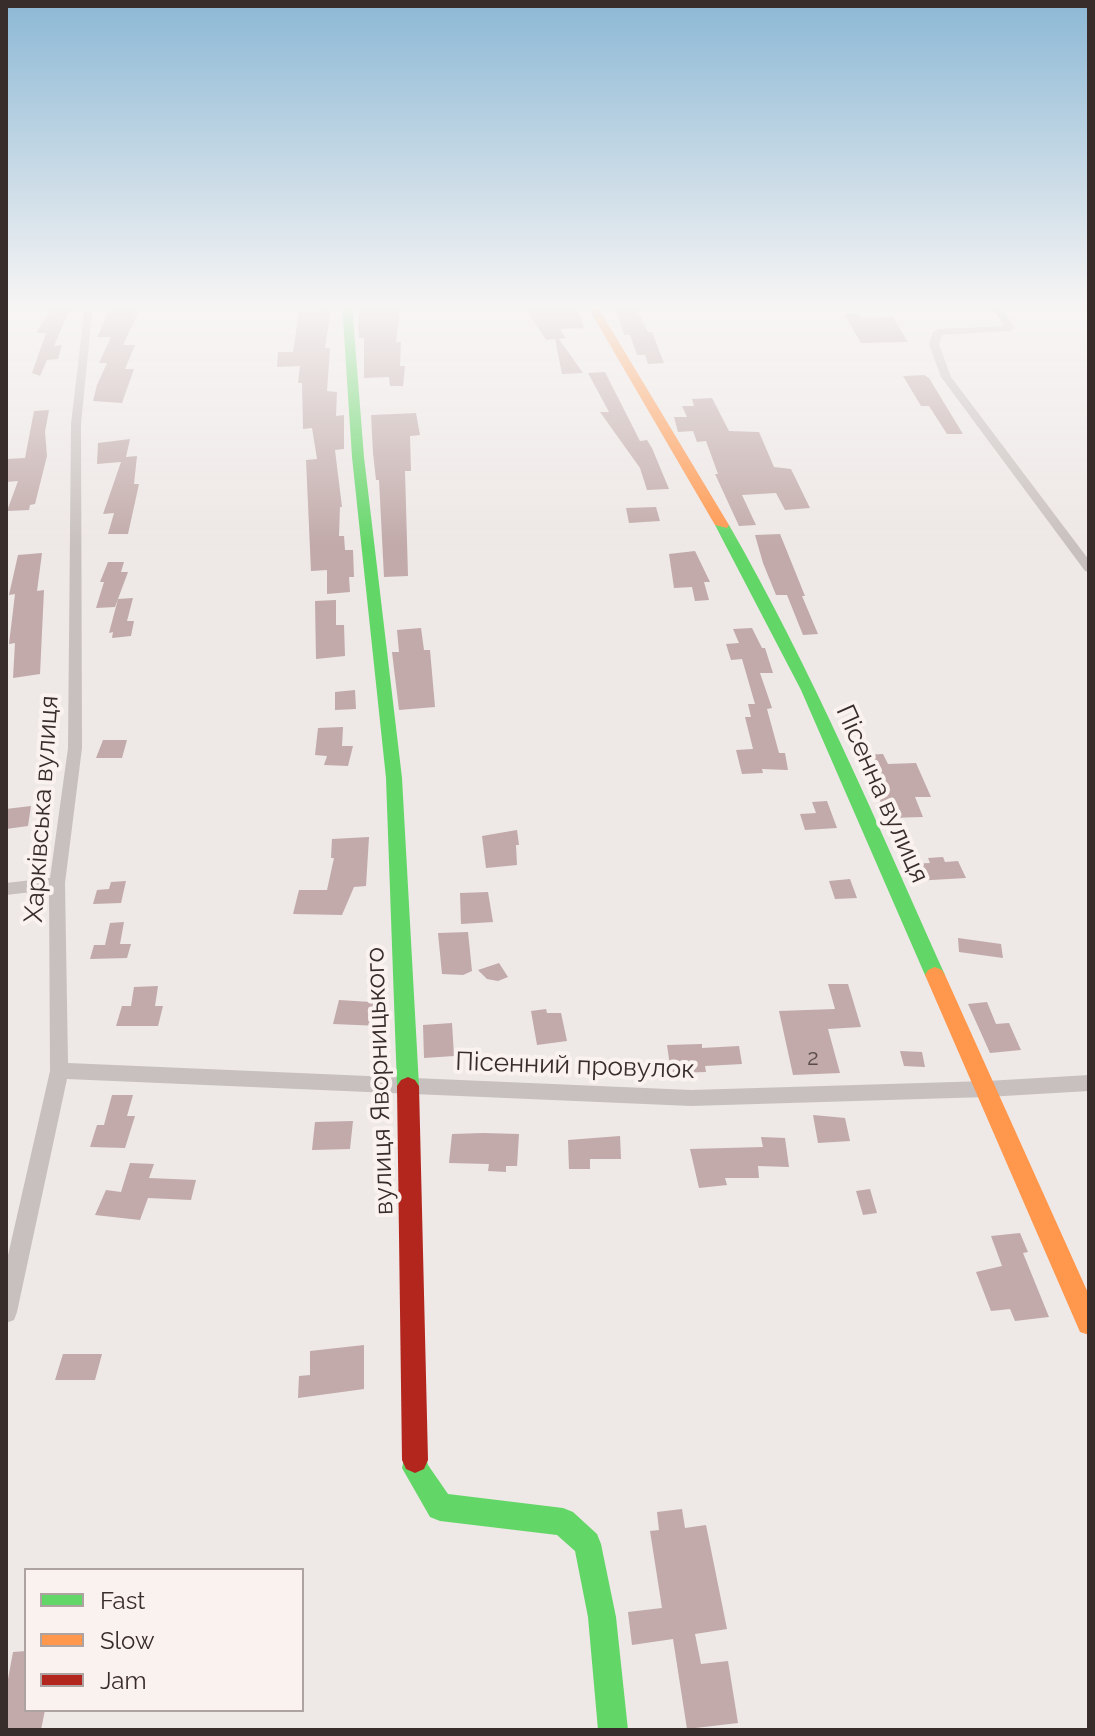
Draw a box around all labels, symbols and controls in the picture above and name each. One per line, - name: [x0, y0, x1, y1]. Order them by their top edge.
- street label: Харківська вулиця: [18, 694, 66, 924]
- street label: Пісенна вулиця: [829, 700, 935, 888]
- street label: вулиця Яворницького: [360, 947, 400, 1215]
- house number: 2: [807, 1045, 819, 1071]
- street label: Пісенний провулок: [455, 1046, 695, 1086]
- legend: [24, 1568, 304, 1712]
- text: Fast: [100, 1586, 145, 1615]
- text: Slow: [100, 1626, 154, 1655]
- text: Jam: [100, 1666, 146, 1695]

